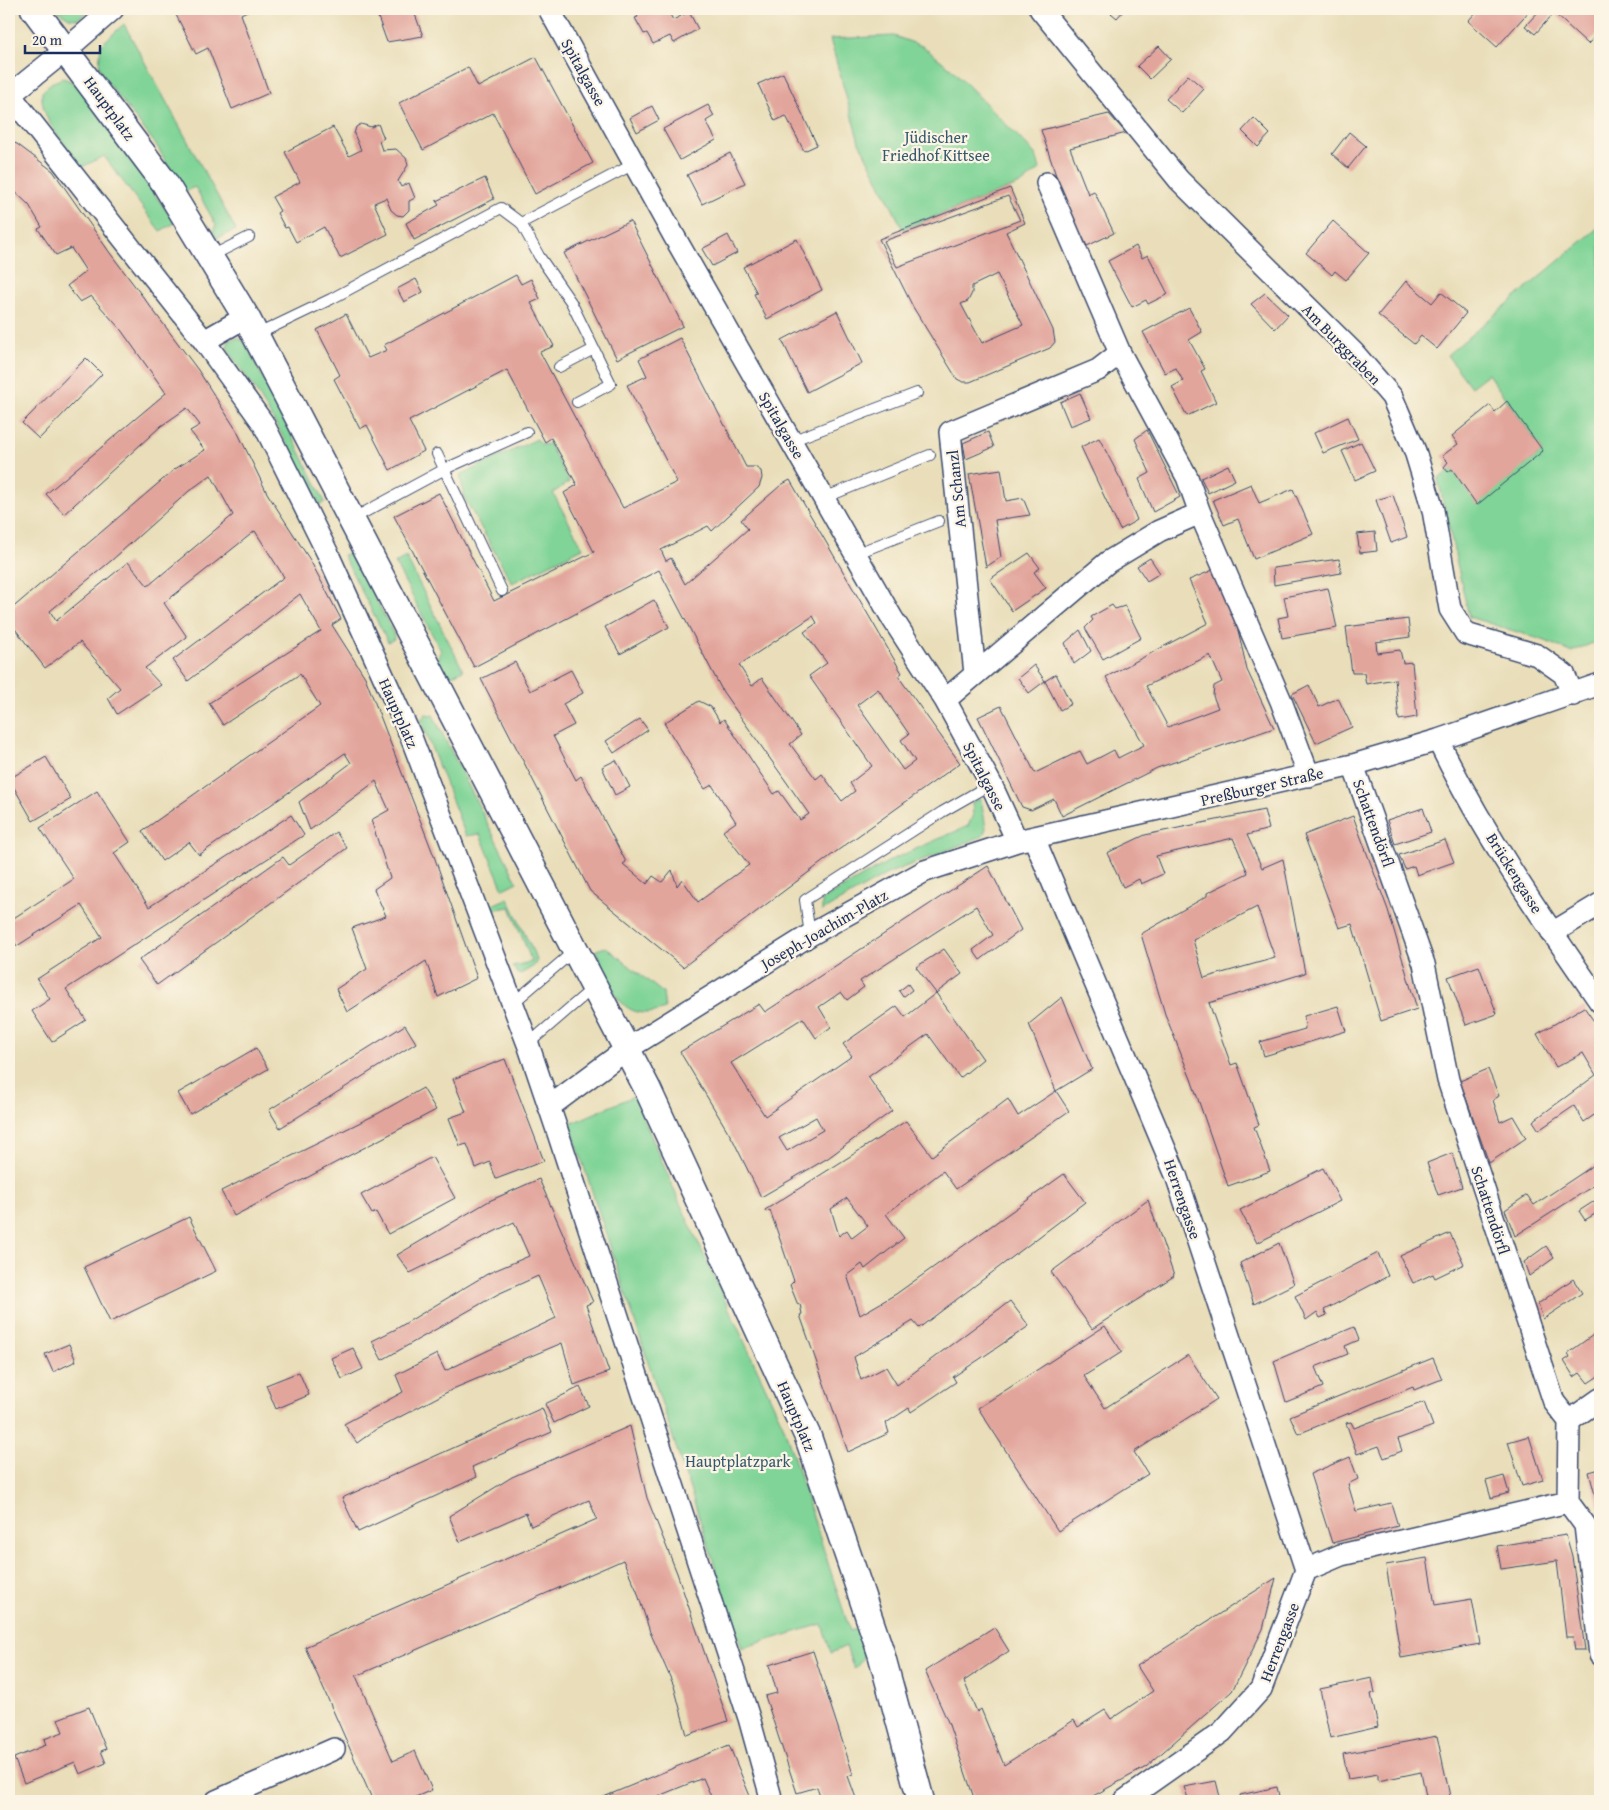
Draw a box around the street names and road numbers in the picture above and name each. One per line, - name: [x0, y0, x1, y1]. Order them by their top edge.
- street label: Spitalgasse: [555, 34, 613, 110]
- street label: Hauptplatz: [78, 71, 142, 145]
- street label: Am Burggraben: [1297, 298, 1387, 390]
- street label: Spitalgasse: [753, 387, 811, 463]
- street label: Am Schanzl: [940, 448, 972, 529]
- street label: Hauptplatz: [373, 674, 425, 752]
- street label: Spitalgasse: [957, 737, 1013, 815]
- street label: Preßburger Straße: [1198, 760, 1326, 812]
- street label: Schattendörfl: [1347, 776, 1401, 871]
- street label: Brückengasse: [1481, 828, 1549, 918]
- street label: Joseph-Joachim-Platz: [754, 883, 892, 976]
- street label: Herrengasse: [1158, 1156, 1208, 1242]
- street label: Schattendörfl: [1465, 1163, 1517, 1258]
- street label: Hauptplatz: [771, 1377, 823, 1455]
- street label: Herrengasse: [1253, 1599, 1305, 1685]

